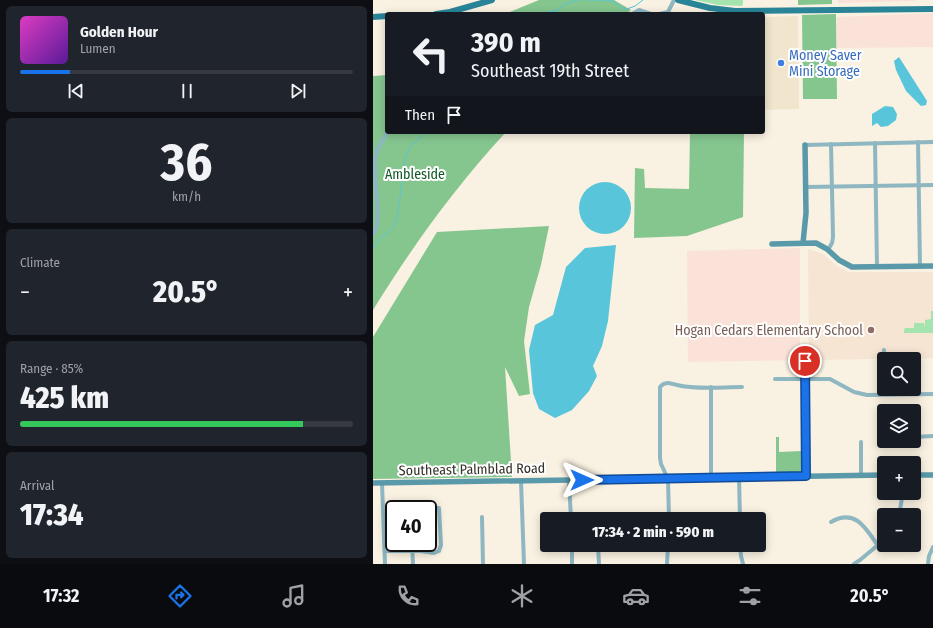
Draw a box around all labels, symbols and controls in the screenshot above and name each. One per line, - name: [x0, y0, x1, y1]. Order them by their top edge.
- text: Golden Hour: [80, 23, 158, 41]
- text: 390 m: [471, 26, 541, 59]
- icon: left: [405, 28, 457, 80]
- text: Lumen: [80, 41, 116, 56]
- place label: Money Saver Mini Storage: [789, 47, 862, 80]
- marker: Money Saver Mini Storage: [776, 58, 786, 68]
- text: Southeast 19th Street: [471, 60, 629, 82]
- icon: previous: [65, 80, 87, 102]
- icon: pause: [176, 80, 198, 102]
- icon: next: [287, 80, 309, 102]
- icon: arrive: [443, 104, 465, 126]
- text: Then: [405, 106, 435, 124]
- text: 36: [161, 131, 212, 194]
- park label: Ambleside: [385, 166, 445, 183]
- text: km/h: [172, 189, 201, 204]
- text: Climate: [20, 255, 60, 270]
- text: 20.5°: [153, 274, 220, 310]
- text: −: [20, 279, 30, 306]
- text: +: [343, 279, 353, 306]
- place label: Hogan Cedars Elementary School: [675, 322, 863, 339]
- marker: Hogan Cedars Elementary School: [866, 325, 876, 335]
- pin: [788, 344, 822, 378]
- icon: arrive: [794, 350, 816, 372]
- map controls: [877, 352, 921, 552]
- button: search: [877, 352, 921, 396]
- text: Range · 85%: [20, 361, 83, 376]
- text: 425 km: [20, 380, 109, 416]
- button: layers: [877, 404, 921, 448]
- button: +: [877, 456, 921, 500]
- position arrow: [561, 459, 603, 501]
- street label: Southeast Palmblad Road: [399, 460, 545, 479]
- text: Arrival: [20, 478, 54, 493]
- text: 17:34: [20, 497, 84, 533]
- speed limit sign: 40: [385, 500, 437, 552]
- button: −: [877, 508, 921, 552]
- text: 17:34 · 2 min · 590 m: [592, 523, 714, 541]
- icon: directions: [166, 582, 194, 610]
- icon: music: [280, 582, 308, 610]
- icon: phone: [394, 582, 422, 610]
- icon: climate: [508, 582, 536, 610]
- icon: car: [622, 582, 650, 610]
- icon: filters: [736, 582, 764, 610]
- text: 17:32: [43, 585, 79, 607]
- text: 20.5°: [850, 585, 890, 607]

